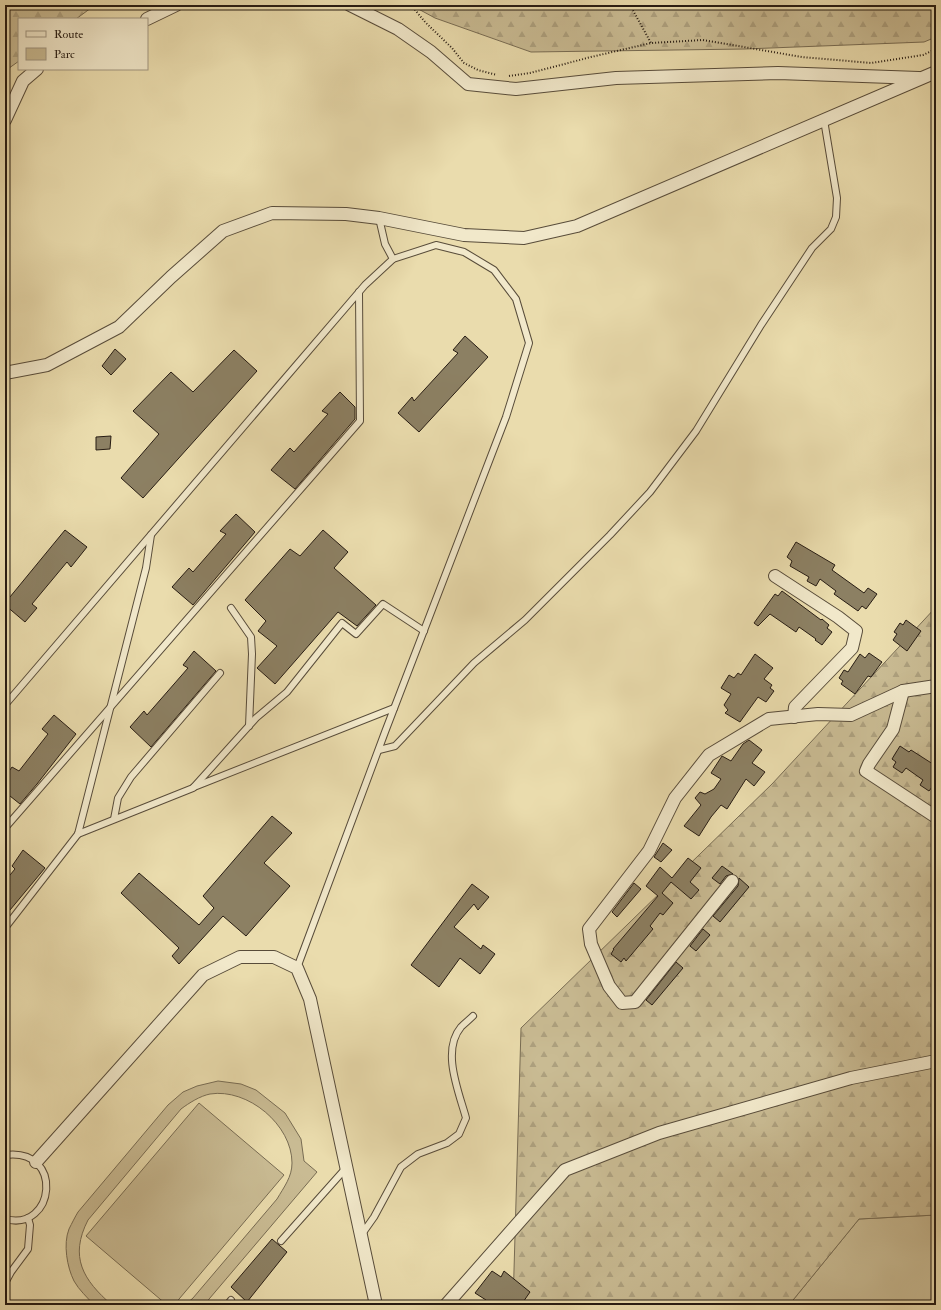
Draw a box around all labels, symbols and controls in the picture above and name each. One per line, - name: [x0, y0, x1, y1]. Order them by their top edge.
- legend: [18, 18, 148, 70]
- text: Route: [54, 27, 83, 42]
- text: Parc: [54, 47, 75, 62]

